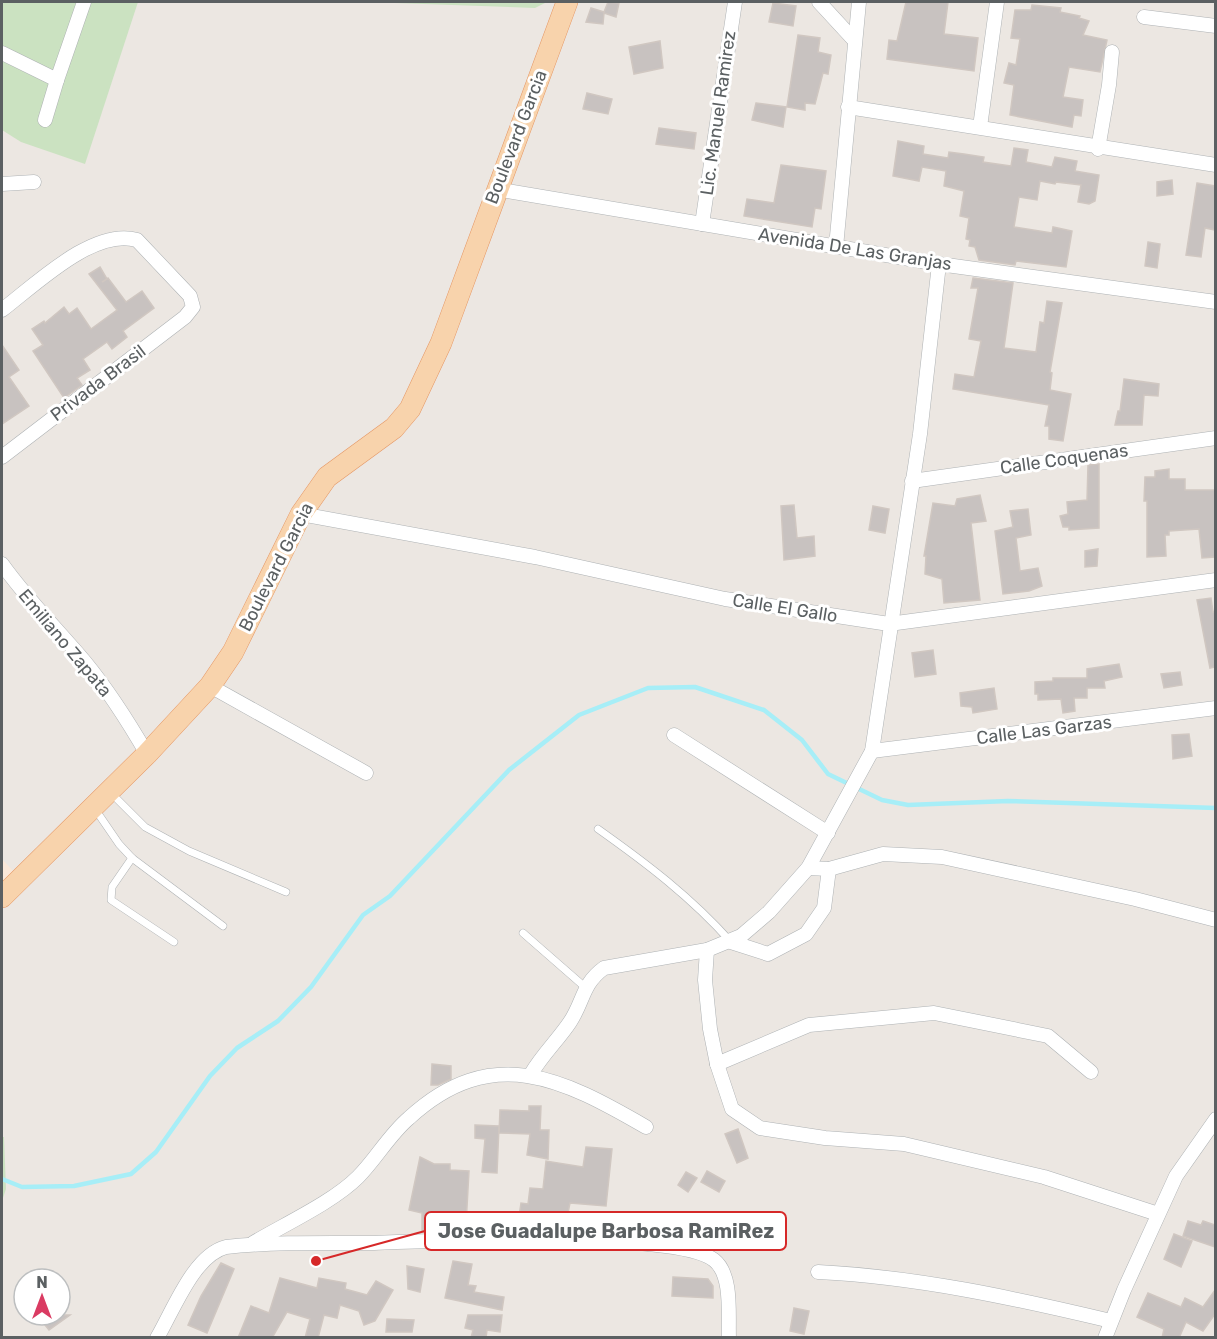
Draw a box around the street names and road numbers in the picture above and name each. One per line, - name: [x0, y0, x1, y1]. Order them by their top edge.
- street label: Lic. Manuel Ramirez: [696, 29, 740, 197]
- street label: Boulevard Garcia: [480, 67, 552, 207]
- street label: Avenida De Las Granjas: [757, 223, 953, 275]
- street label: Privada Brasil: [46, 340, 150, 426]
- street label: Calle Coquenas: [999, 439, 1129, 479]
- street label: Boulevard Garcia: [234, 499, 318, 635]
- street label: Emiliano Zapata: [14, 585, 116, 701]
- street label: Calle El Gallo: [731, 589, 839, 627]
- street label: Calle Las Garzas: [975, 711, 1113, 749]

